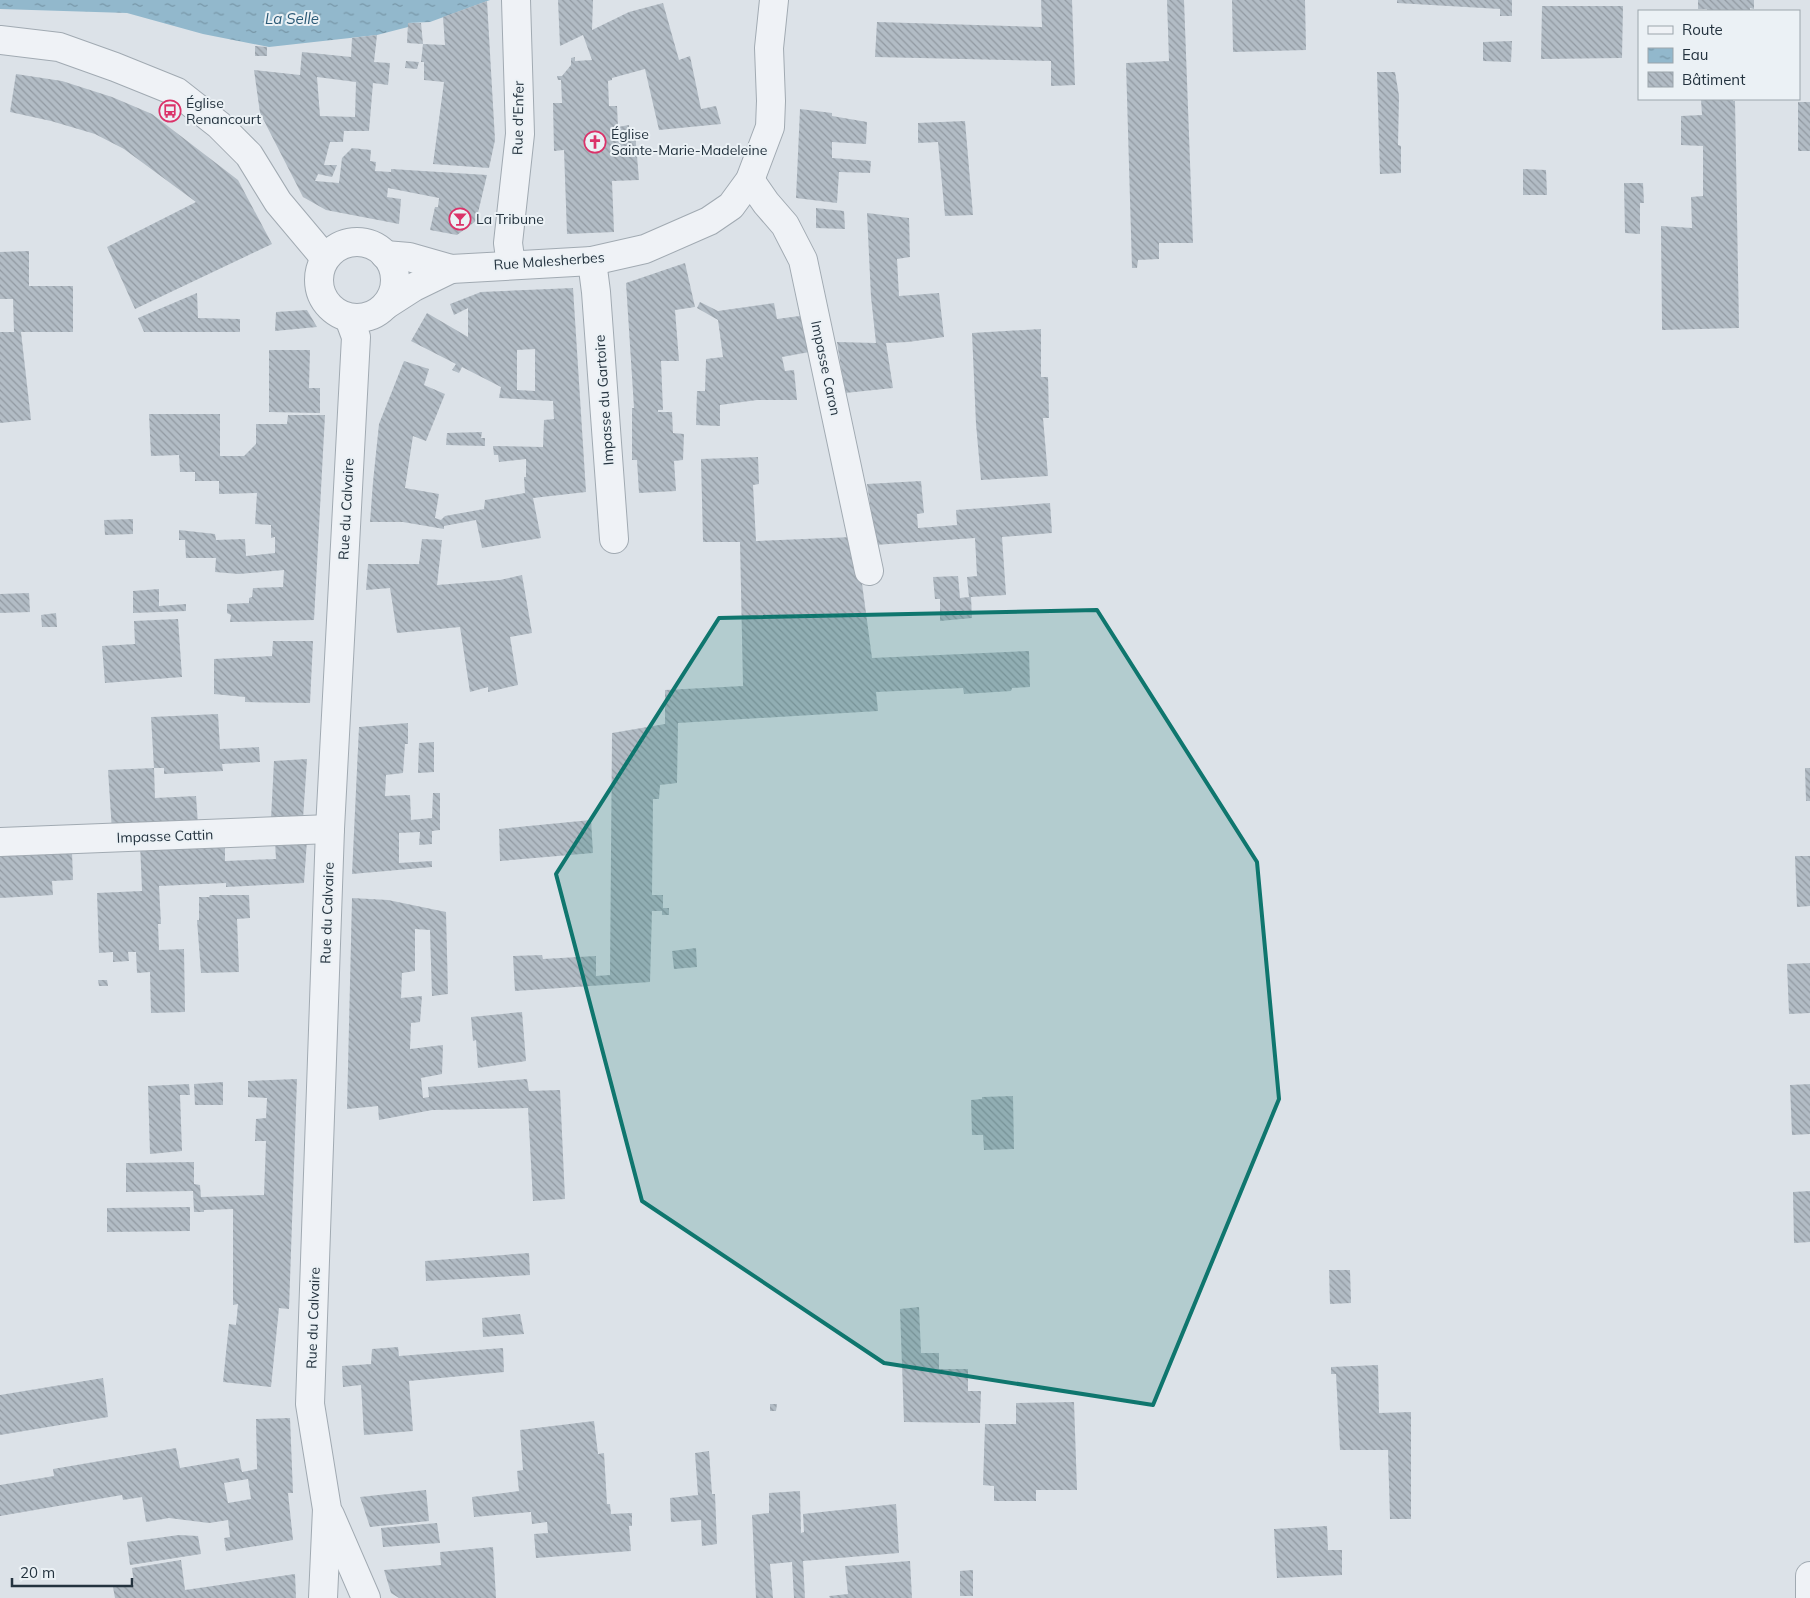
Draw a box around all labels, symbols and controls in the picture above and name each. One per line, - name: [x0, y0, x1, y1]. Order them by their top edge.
- water label: La Selle: [265, 9, 319, 28]
- legend: [1638, 10, 1800, 100]
- text: Route: [1682, 20, 1723, 39]
- text: Eau: [1682, 45, 1708, 64]
- text: Bâtiment: [1682, 70, 1745, 89]
- street label: Rue d'Enfer: [508, 80, 528, 155]
- place label: Église Renancourt: [186, 94, 261, 128]
- bus stop icon: Église Renancourt: [158, 99, 182, 123]
- place label: Église Sainte-Marie-Madeleine: [611, 125, 767, 159]
- church icon: Église Sainte-Marie-Madeleine: [583, 130, 607, 154]
- bar icon: La Tribune: [448, 207, 472, 231]
- place label: La Tribune: [476, 210, 544, 228]
- street label: Rue Malesherbes: [493, 248, 605, 274]
- street label: Impasse Caron: [807, 319, 845, 417]
- street label: Impasse du Gartoire: [590, 334, 618, 466]
- street label: Rue du Calvaire: [334, 458, 358, 560]
- street label: Impasse Cattin: [116, 825, 214, 847]
- street label: Rue du Calvaire: [316, 862, 338, 964]
- street label: Rue du Calvaire: [302, 1267, 324, 1369]
- scale bar: [12, 1556, 132, 1588]
- text: 20 m: [20, 1563, 55, 1582]

